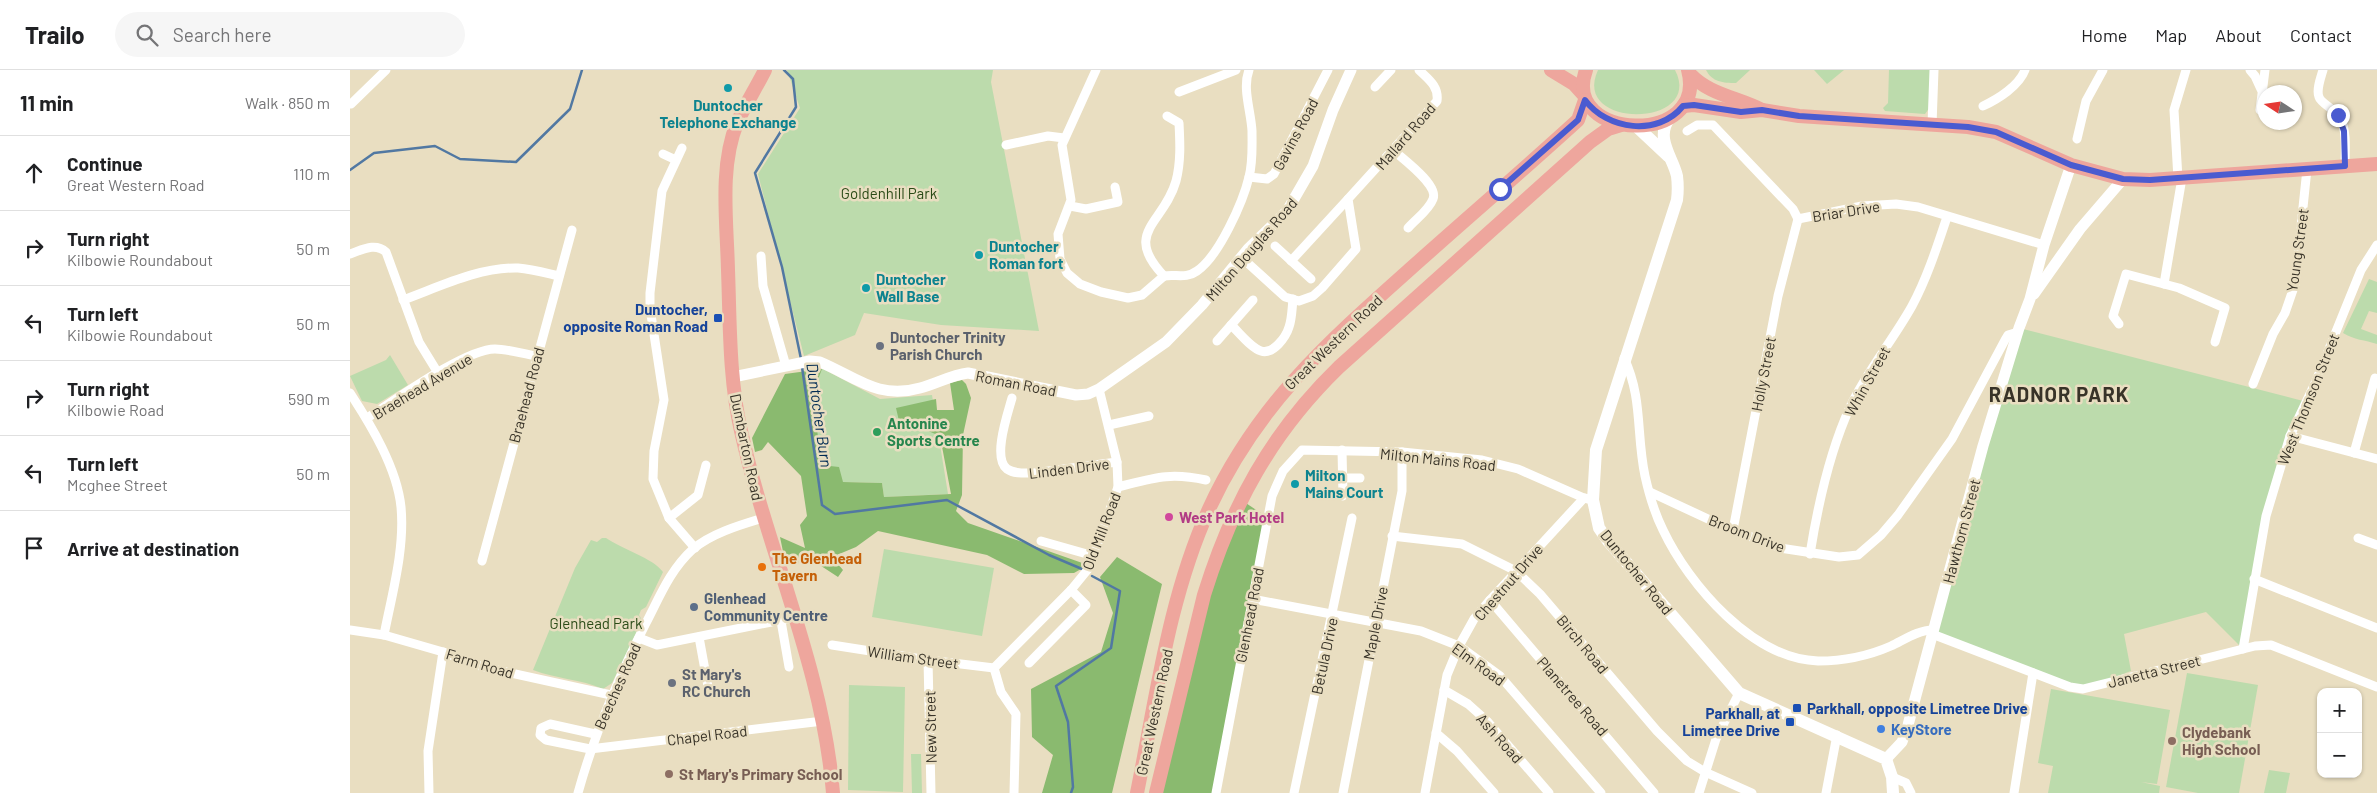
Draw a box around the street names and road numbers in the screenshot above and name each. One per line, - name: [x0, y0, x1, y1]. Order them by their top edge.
- street label: Gavins Road: [1268, 95, 1322, 173]
- street label: Mallard Road: [1371, 99, 1439, 173]
- street label: Milton Douglas Road: [1201, 194, 1301, 304]
- street label: Briar Drive: [1811, 197, 1881, 225]
- street label: Young Street: [2282, 207, 2312, 293]
- street label: Great Western Road: [1280, 291, 1386, 393]
- street label: West Thomson Street: [2273, 331, 2343, 467]
- street label: Holly Street: [1747, 335, 1779, 413]
- street label: Whin Street: [1840, 343, 1894, 419]
- street label: Braehead Road: [505, 345, 547, 445]
- street label: Braehead Avenue: [369, 349, 475, 423]
- street label: Roman Road: [974, 366, 1058, 400]
- street label: Dumbarton Road: [727, 392, 767, 502]
- street label: Milton Mains Road: [1379, 444, 1497, 474]
- street label: Linden Drive: [1028, 454, 1110, 482]
- street label: Hawthorn Street: [1938, 477, 1984, 585]
- street label: Old Mill Road: [1078, 490, 1124, 572]
- street label: Broom Drive: [1706, 510, 1788, 556]
- street label: Duntocher Road: [1597, 526, 1677, 618]
- street label: Chestnut Drive: [1470, 540, 1546, 624]
- street label: Glenhead Road: [1231, 566, 1267, 664]
- street label: Maple Drive: [1359, 585, 1391, 661]
- street label: Birch Road: [1553, 611, 1613, 677]
- street label: Betula Drive: [1307, 616, 1341, 696]
- street label: Elm Road: [1449, 639, 1509, 689]
- street label: Beeches Road: [590, 640, 644, 732]
- street label: William Street: [866, 642, 960, 672]
- street label: Farm Road: [444, 644, 516, 682]
- street label: Great Western Road: [1132, 647, 1176, 777]
- street label: Janetta Street: [2106, 651, 2202, 691]
- street label: Planetree Road: [1534, 653, 1612, 739]
- street label: New Street: [920, 690, 940, 764]
- street label: Ash Road: [1473, 709, 1527, 767]
- street label: Chapel Road: [666, 721, 748, 749]

